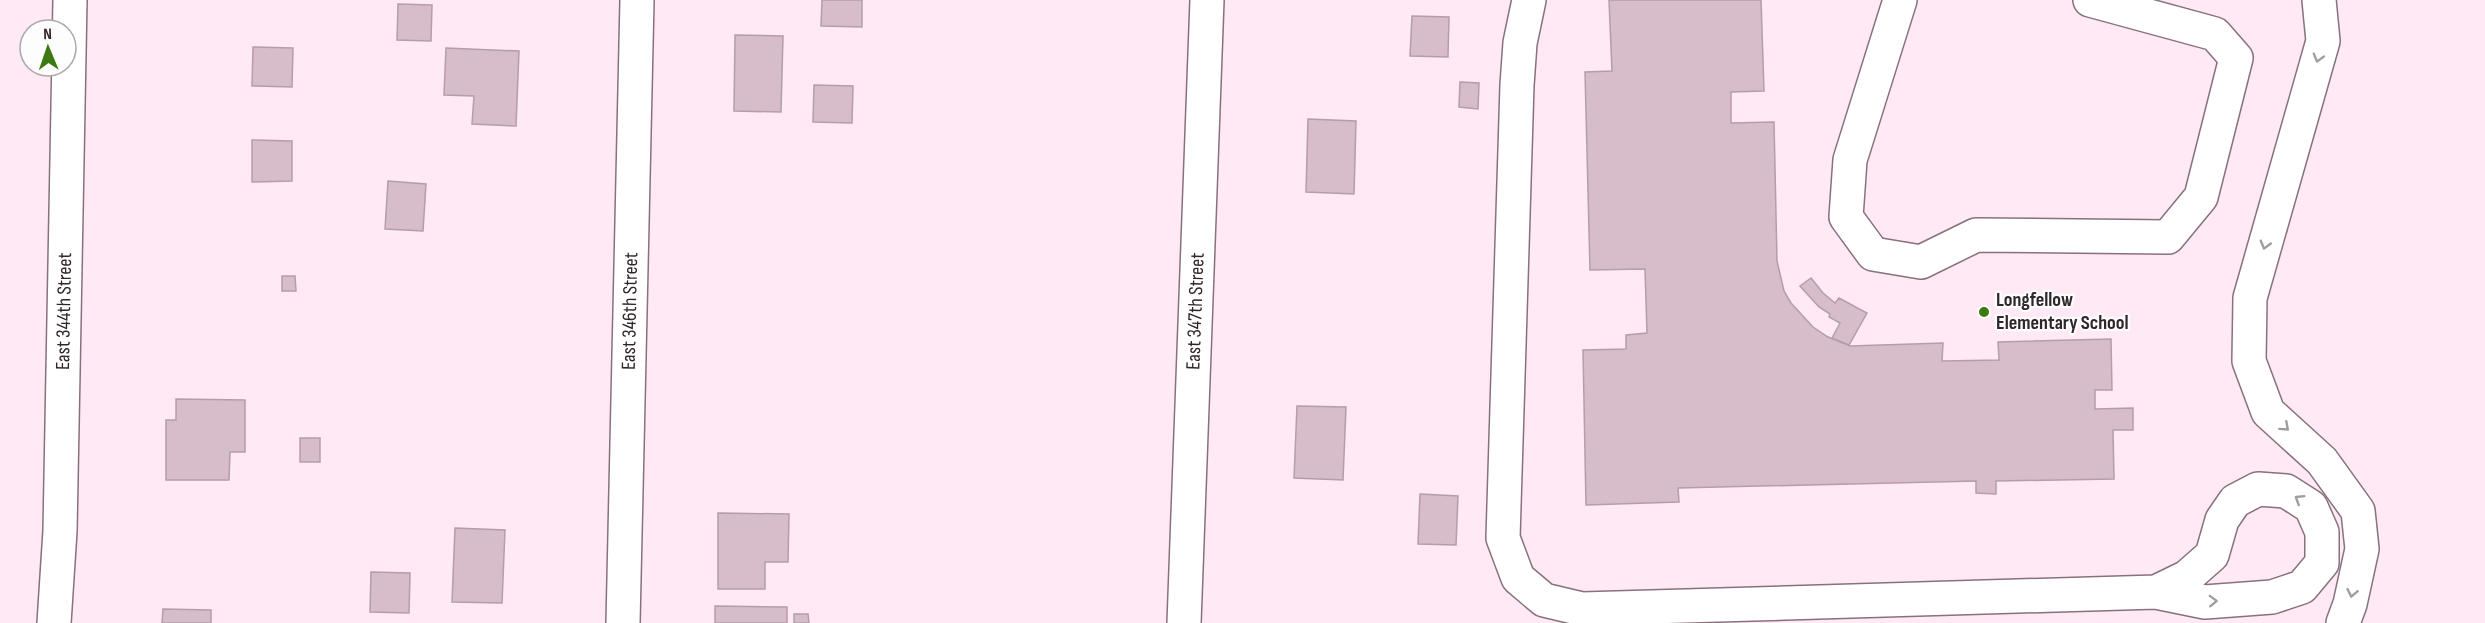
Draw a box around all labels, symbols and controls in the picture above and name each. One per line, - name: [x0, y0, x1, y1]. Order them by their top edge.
- north arrow: [18, 18, 78, 78]
- text: N: [43, 25, 52, 44]
- one-way arrow: [2313, 52, 2325, 63]
- one-way arrow: [2260, 239, 2272, 250]
- street label: East 344th Street: [51, 252, 77, 370]
- street label: East 346th Street: [617, 252, 643, 370]
- street label: East 347th Street: [1181, 252, 1210, 370]
- place label: Longfellow Elementary School: [1996, 288, 2129, 335]
- marker: Longfellow Elementary School: [1977, 305, 1991, 319]
- one-way arrow: [2278, 420, 2289, 431]
- one-way arrow: [2295, 494, 2305, 506]
- one-way arrow: [2347, 588, 2360, 598]
- one-way arrow: [2209, 595, 2218, 608]

